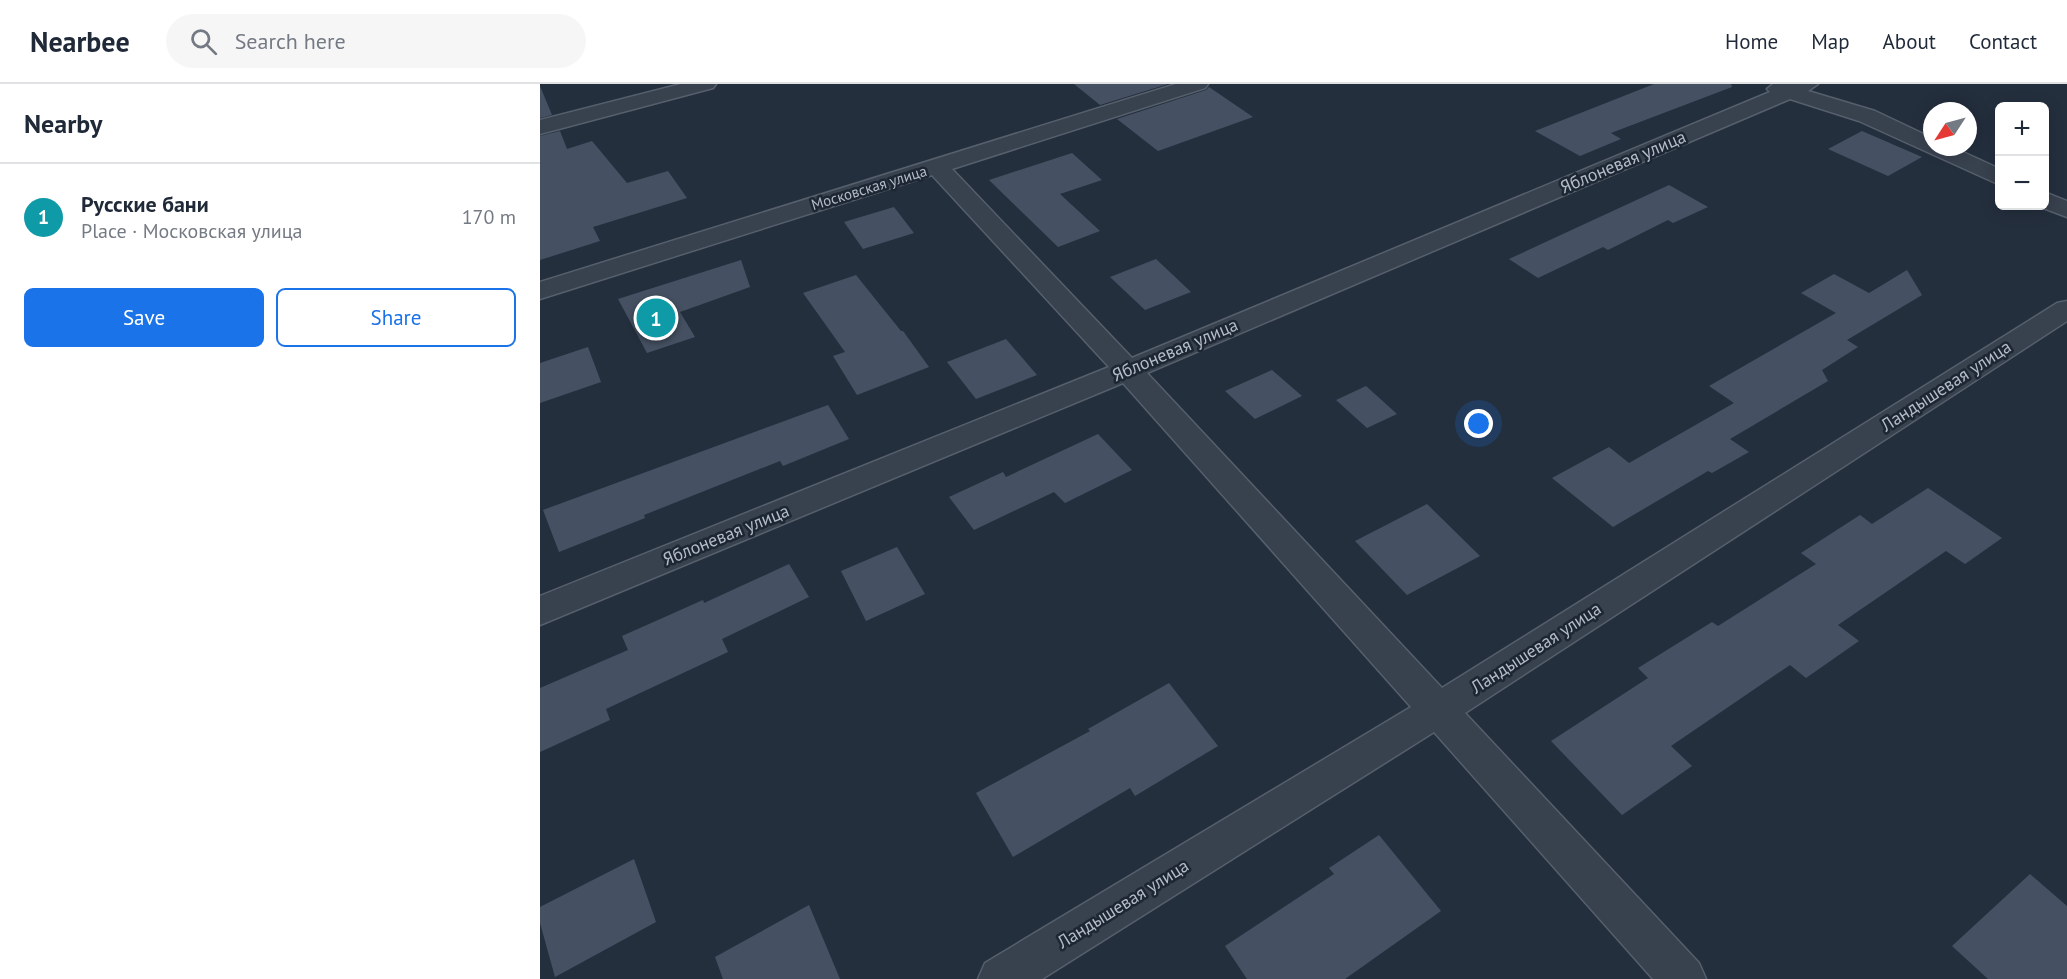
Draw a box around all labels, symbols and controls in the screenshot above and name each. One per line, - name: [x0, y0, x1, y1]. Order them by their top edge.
- search box: [166, 14, 586, 68]
- text: Nearbee: [30, 23, 130, 60]
- icon: search: [187, 25, 220, 58]
- text: Search here: [235, 27, 346, 55]
- text: Home: [1725, 28, 1778, 55]
- text: Map: [1811, 28, 1850, 55]
- text: About: [1883, 28, 1936, 55]
- text: Contact: [1969, 28, 2037, 55]
- north arrow: [1923, 102, 1977, 156]
- map controls: [1995, 102, 2049, 210]
- button: +: [1995, 102, 2049, 156]
- text: Nearby: [24, 107, 102, 140]
- street label: Яблоневая улица: [1556, 125, 1689, 198]
- button: −: [1995, 156, 2049, 210]
- street label: Московская улица: [809, 161, 929, 214]
- text: Русские бани: [81, 190, 209, 218]
- text: 1: [38, 204, 49, 230]
- text: 170 m: [462, 204, 516, 230]
- text: Place · Московская улица: [81, 218, 303, 244]
- button: Save: [24, 288, 264, 347]
- button: Share: [276, 288, 516, 347]
- pin: 1: [636, 296, 676, 340]
- street label: Яблоневая улица: [1108, 313, 1241, 386]
- street label: Ландышевая улица: [1875, 335, 2015, 437]
- your location: [1464, 409, 1493, 438]
- street label: Яблоневая улица: [659, 499, 792, 570]
- street label: Ландышевая улица: [1465, 597, 1605, 699]
- street label: Ландышевая улица: [1052, 854, 1193, 954]

